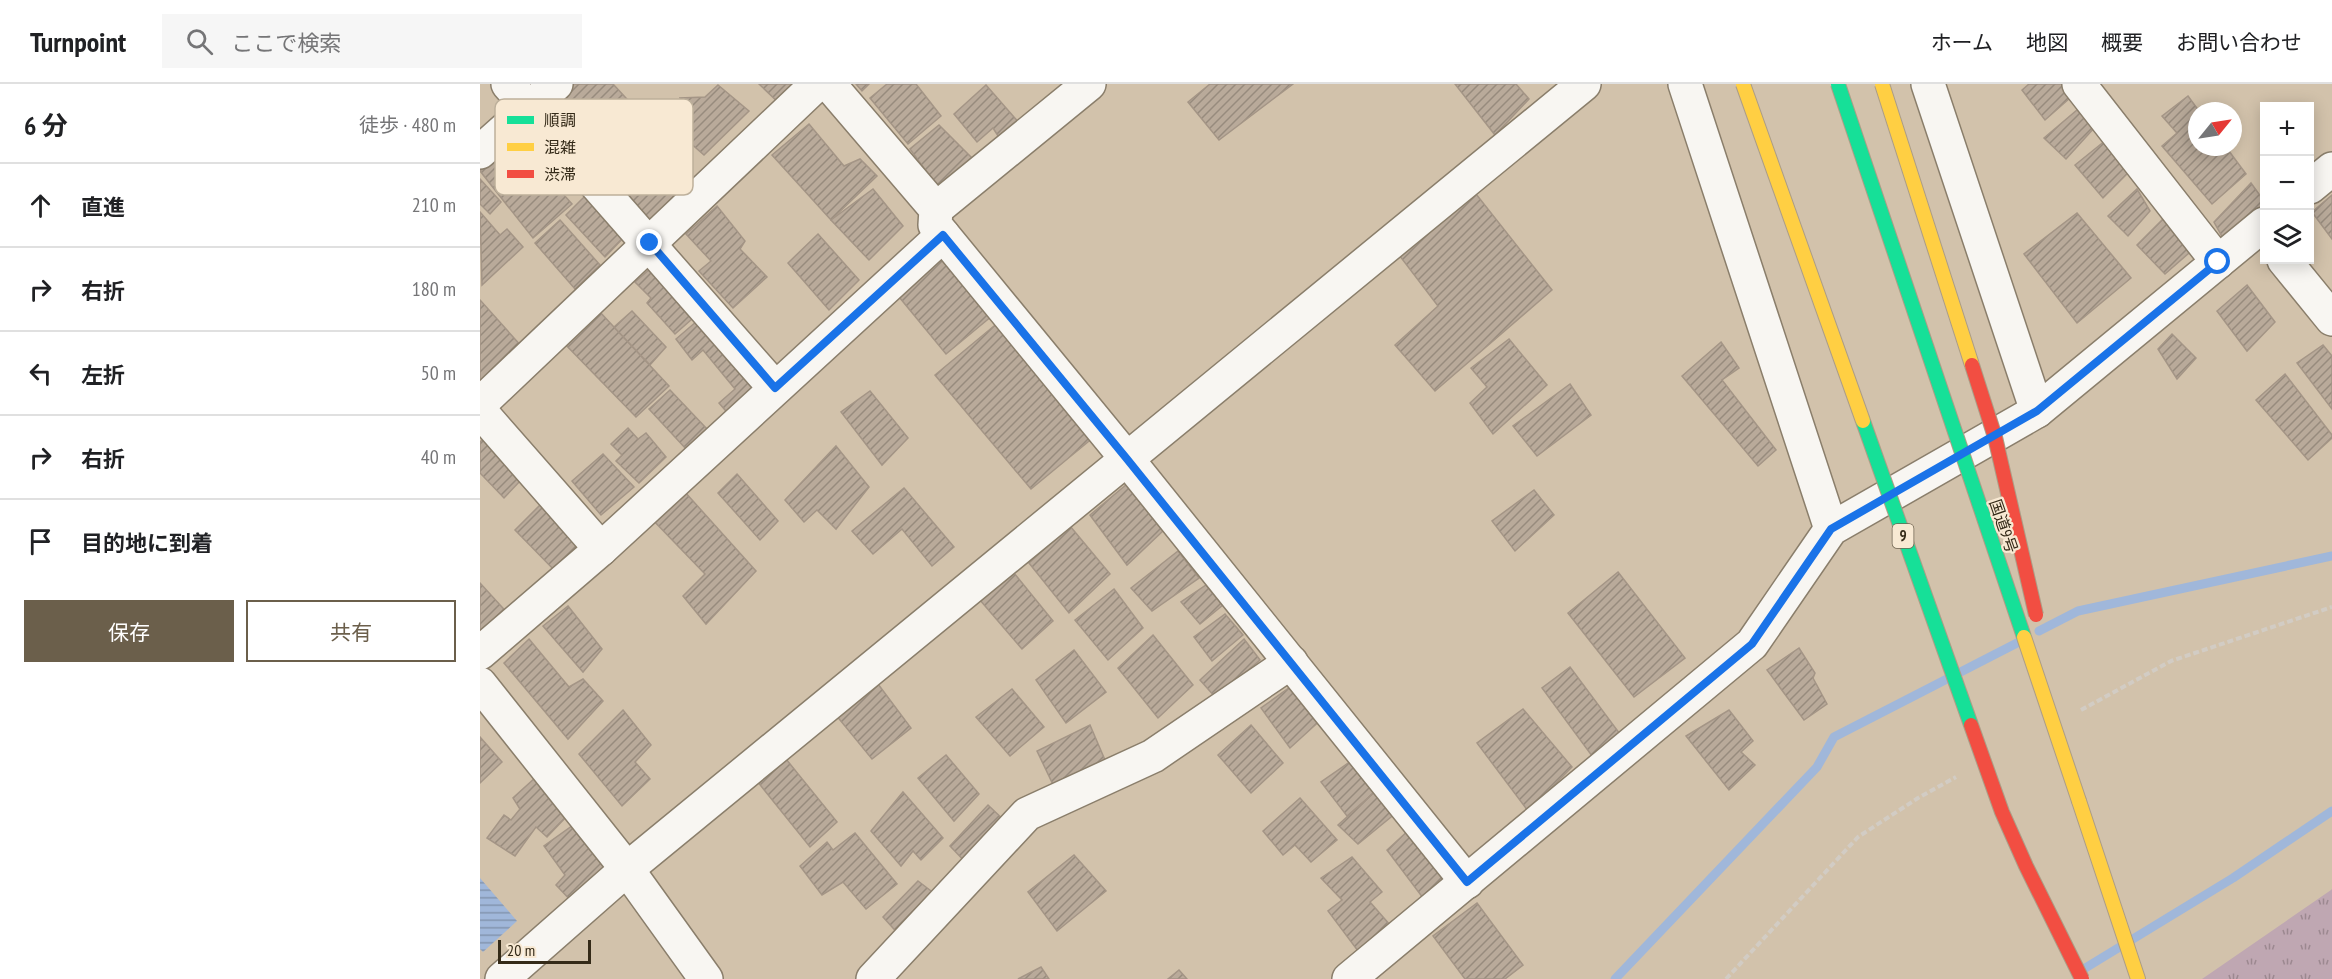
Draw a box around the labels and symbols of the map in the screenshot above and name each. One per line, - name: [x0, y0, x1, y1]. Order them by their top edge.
- legend: [495, 99, 693, 195]
- north arrow: [2188, 102, 2242, 156]
- text: 順調: [544, 110, 576, 130]
- text: 混雑: [544, 137, 576, 157]
- text: 渋滞: [544, 164, 576, 184]
- route end: [636, 229, 662, 255]
- route start: [2204, 248, 2230, 274]
- street label: 国道9号: [1986, 497, 2022, 555]
- road number: 9: [1892, 524, 1914, 548]
- scale bar: [498, 937, 591, 964]

